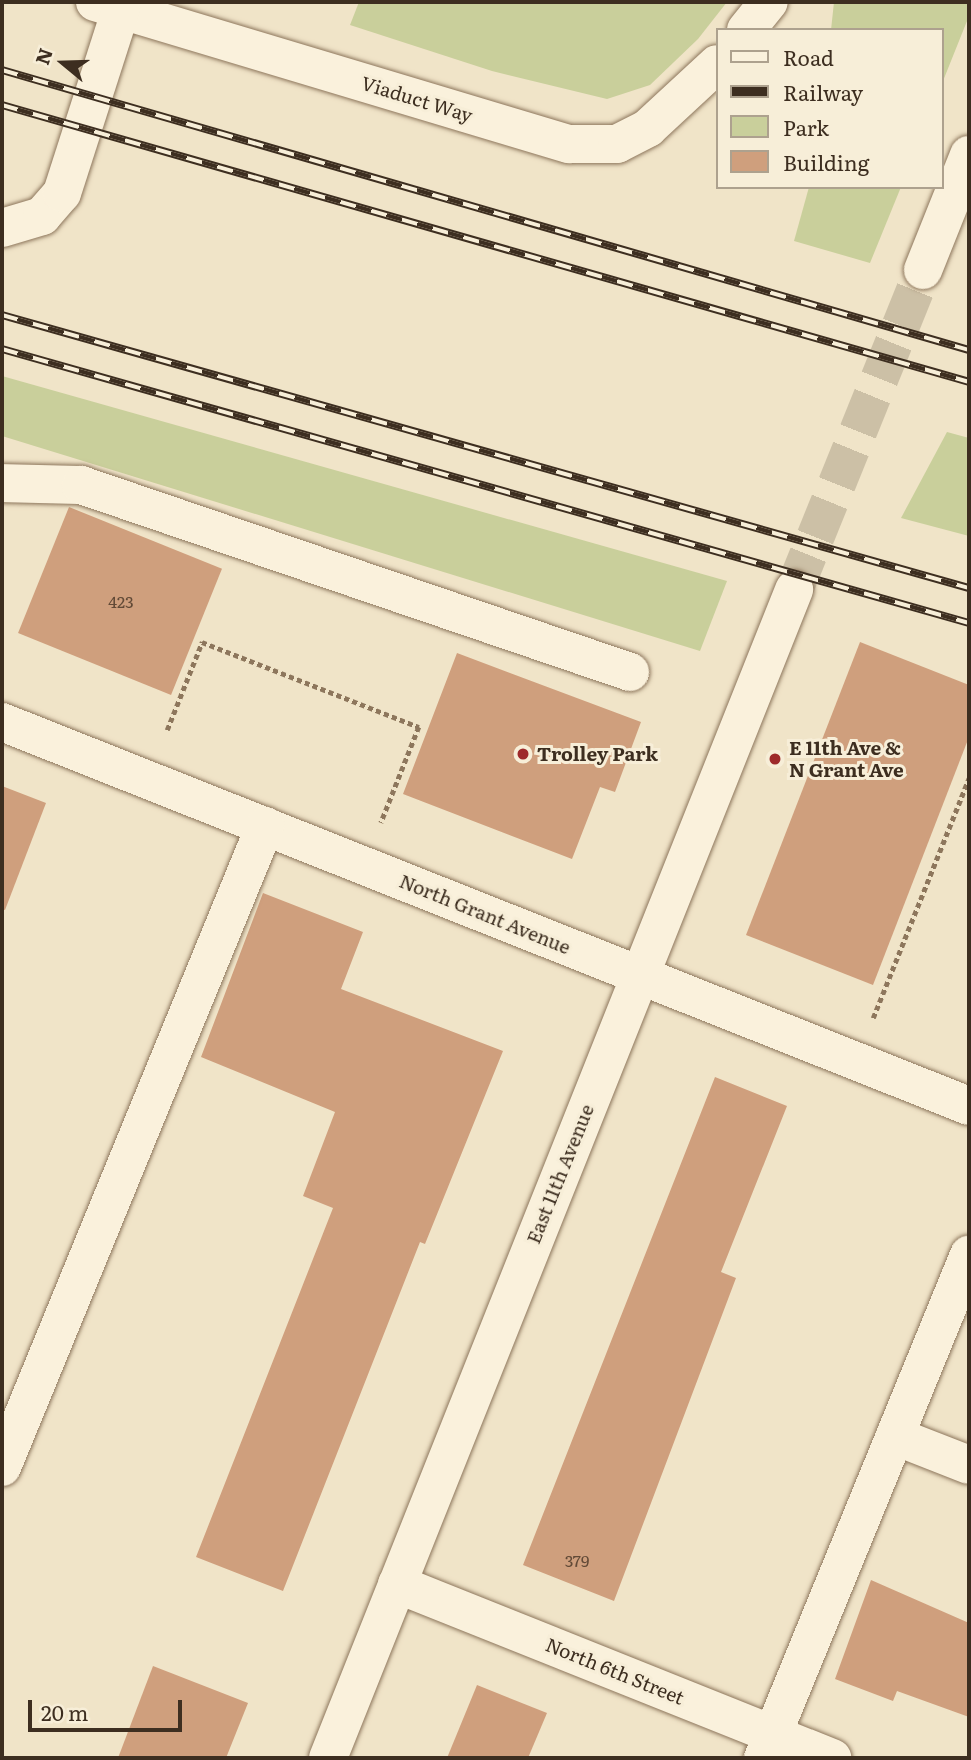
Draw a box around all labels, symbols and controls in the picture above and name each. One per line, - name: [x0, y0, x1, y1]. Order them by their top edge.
- north arrow: [28, 28, 98, 98]
- legend: [716, 28, 943, 189]
- text: Road: [783, 41, 834, 72]
- text: N: [27, 44, 59, 68]
- street label: Viaduct Way: [359, 71, 475, 127]
- text: Railway: [783, 76, 863, 107]
- text: Park: [783, 111, 829, 142]
- text: Building: [783, 146, 869, 177]
- house number: 423: [108, 591, 134, 611]
- place label: E 11th Ave & N Grant Ave: [789, 737, 904, 781]
- place label: Trolley Park: [537, 743, 658, 765]
- marker: Trolley Park: [515, 746, 531, 762]
- marker: E 11th Ave & N Grant Ave: [767, 751, 783, 767]
- street label: North Grant Avenue: [396, 869, 574, 959]
- street label: East 11th Avenue: [522, 1101, 598, 1247]
- house number: 379: [565, 1550, 589, 1570]
- street label: North 6th Street: [542, 1633, 688, 1709]
- scale bar: [32, 1686, 186, 1730]
- text: 20 m: [41, 1696, 88, 1727]

